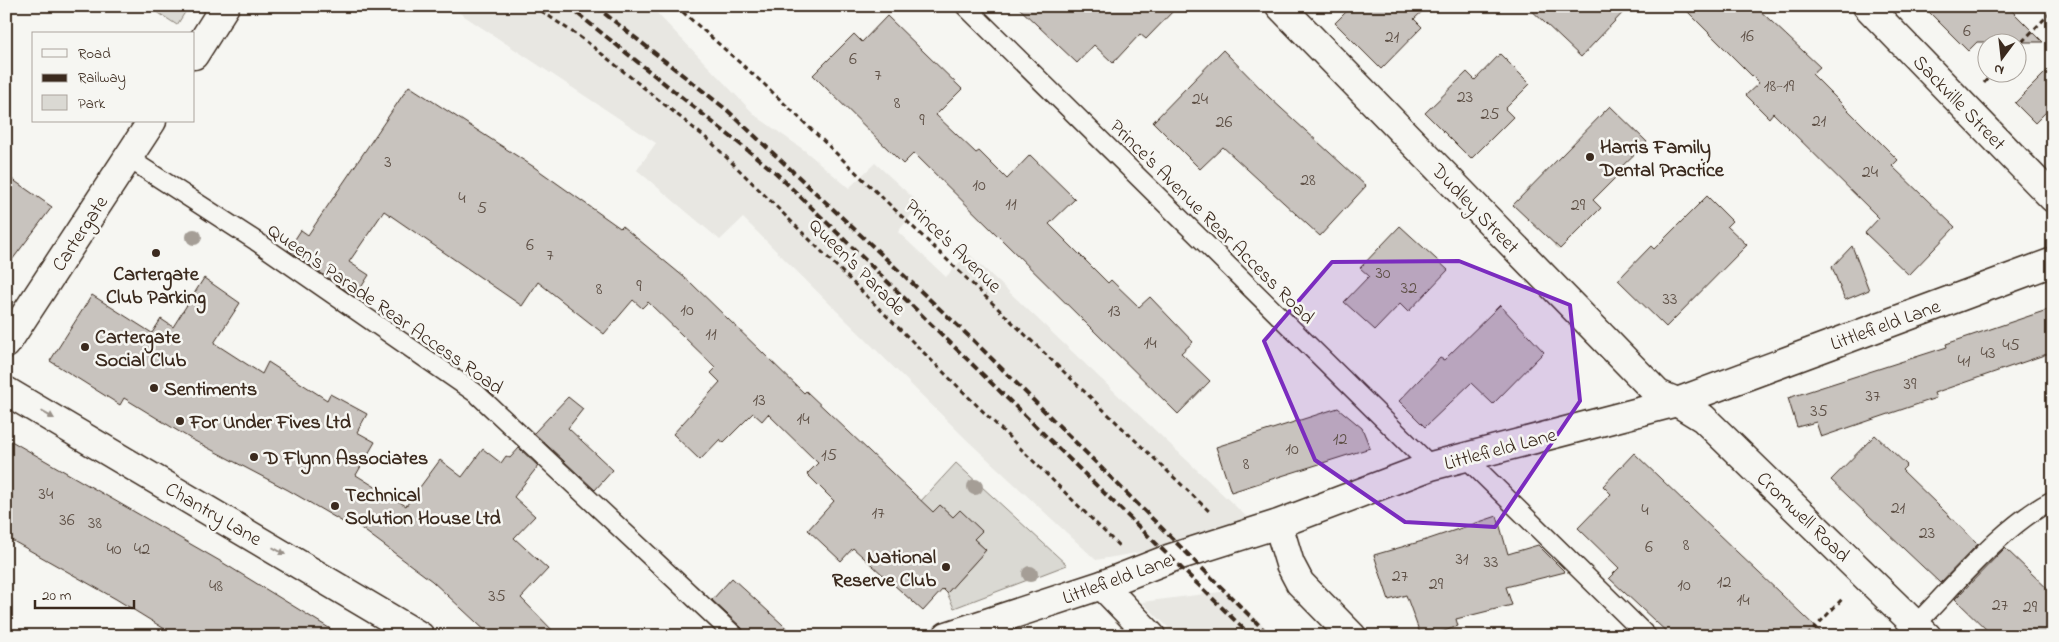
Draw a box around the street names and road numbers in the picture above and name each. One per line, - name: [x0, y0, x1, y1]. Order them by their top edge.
- street label: Sackville Street: [1905, 49, 2012, 158]
- street label: Prince's Avenue Rear Access Road: [1102, 114, 1320, 332]
- street label: Dudley Street: [1423, 157, 1525, 262]
- street label: Cartergate: [46, 191, 117, 279]
- street label: Prince's Avenue: [897, 193, 1007, 301]
- street label: Queen's Parade: [801, 212, 912, 323]
- street label: Queen's Parade Rear Access Road: [261, 217, 509, 403]
- street label: Littlefield Lane: [1827, 293, 1945, 360]
- street label: Littlefield Lane: [1441, 421, 1560, 479]
- street label: Cromwell Road: [1749, 466, 1856, 570]
- street label: Chantry Lane: [159, 476, 266, 555]
- street label: Littlefield Lane: [1059, 547, 1177, 614]

